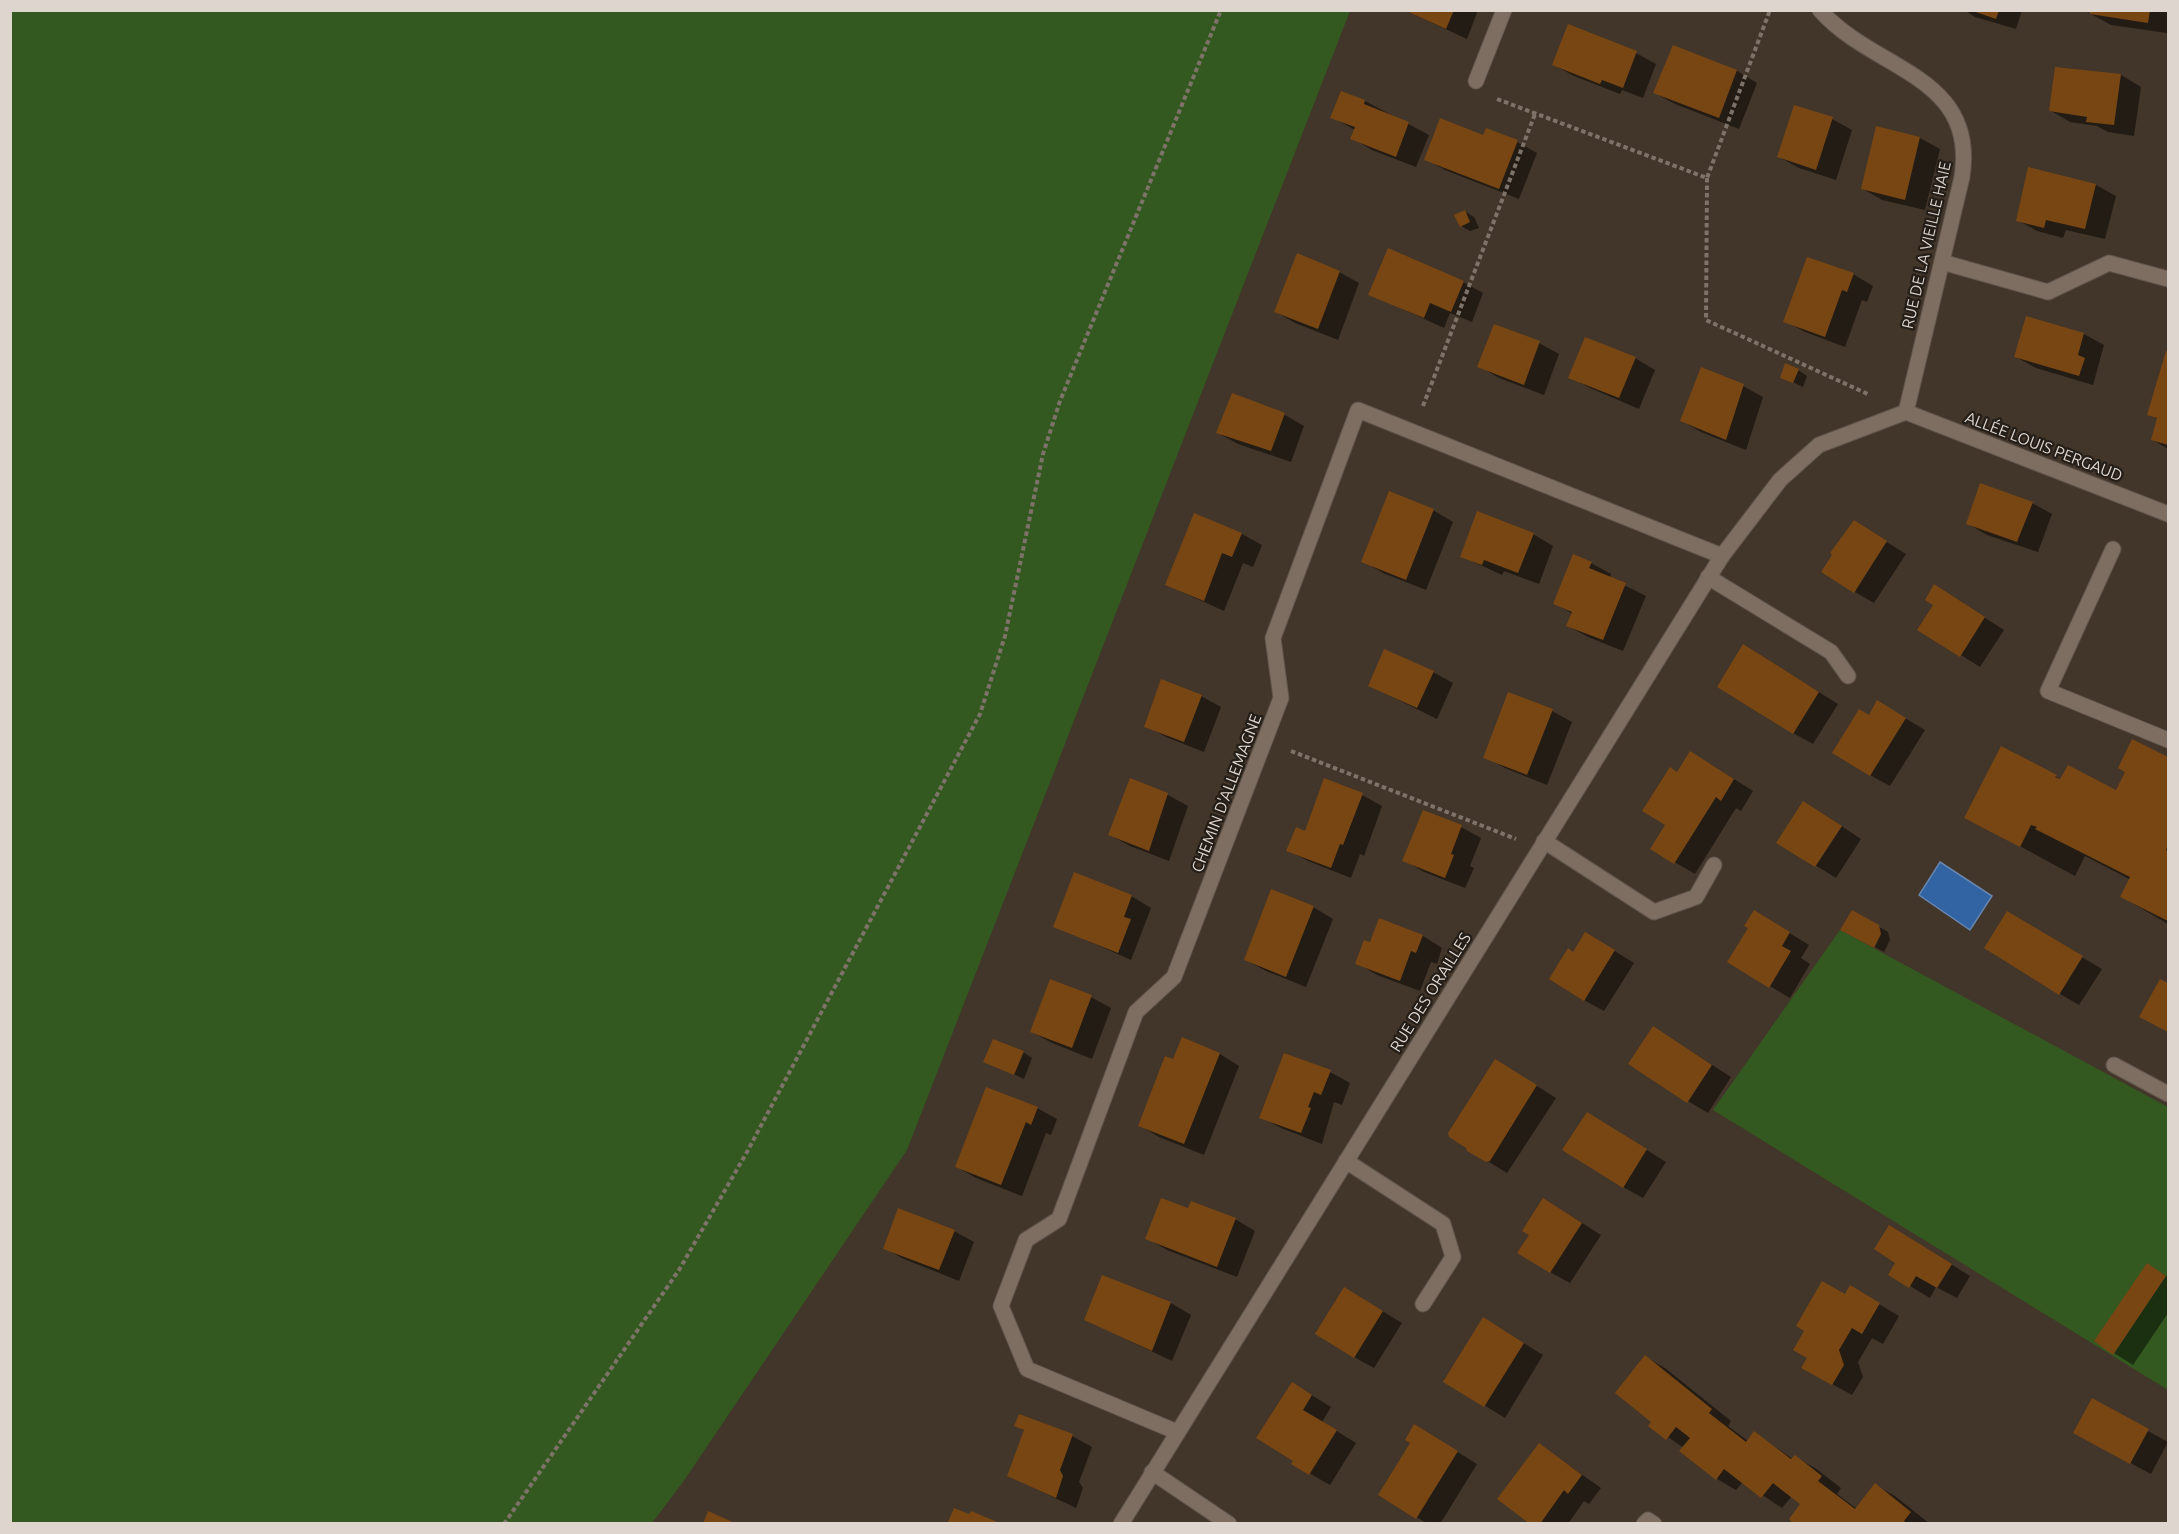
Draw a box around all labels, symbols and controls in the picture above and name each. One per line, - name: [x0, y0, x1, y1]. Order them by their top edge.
- street label: RUE DE LA VIEILLE HAIE: [1898, 160, 1954, 330]
- street label: ALLÉE LOUIS PERGAUD: [1963, 406, 2126, 484]
- street label: CHEMIN D'ALLEMAGNE: [1188, 711, 1264, 875]
- street label: RUE DES ORAILLES: [1386, 929, 1474, 1055]

